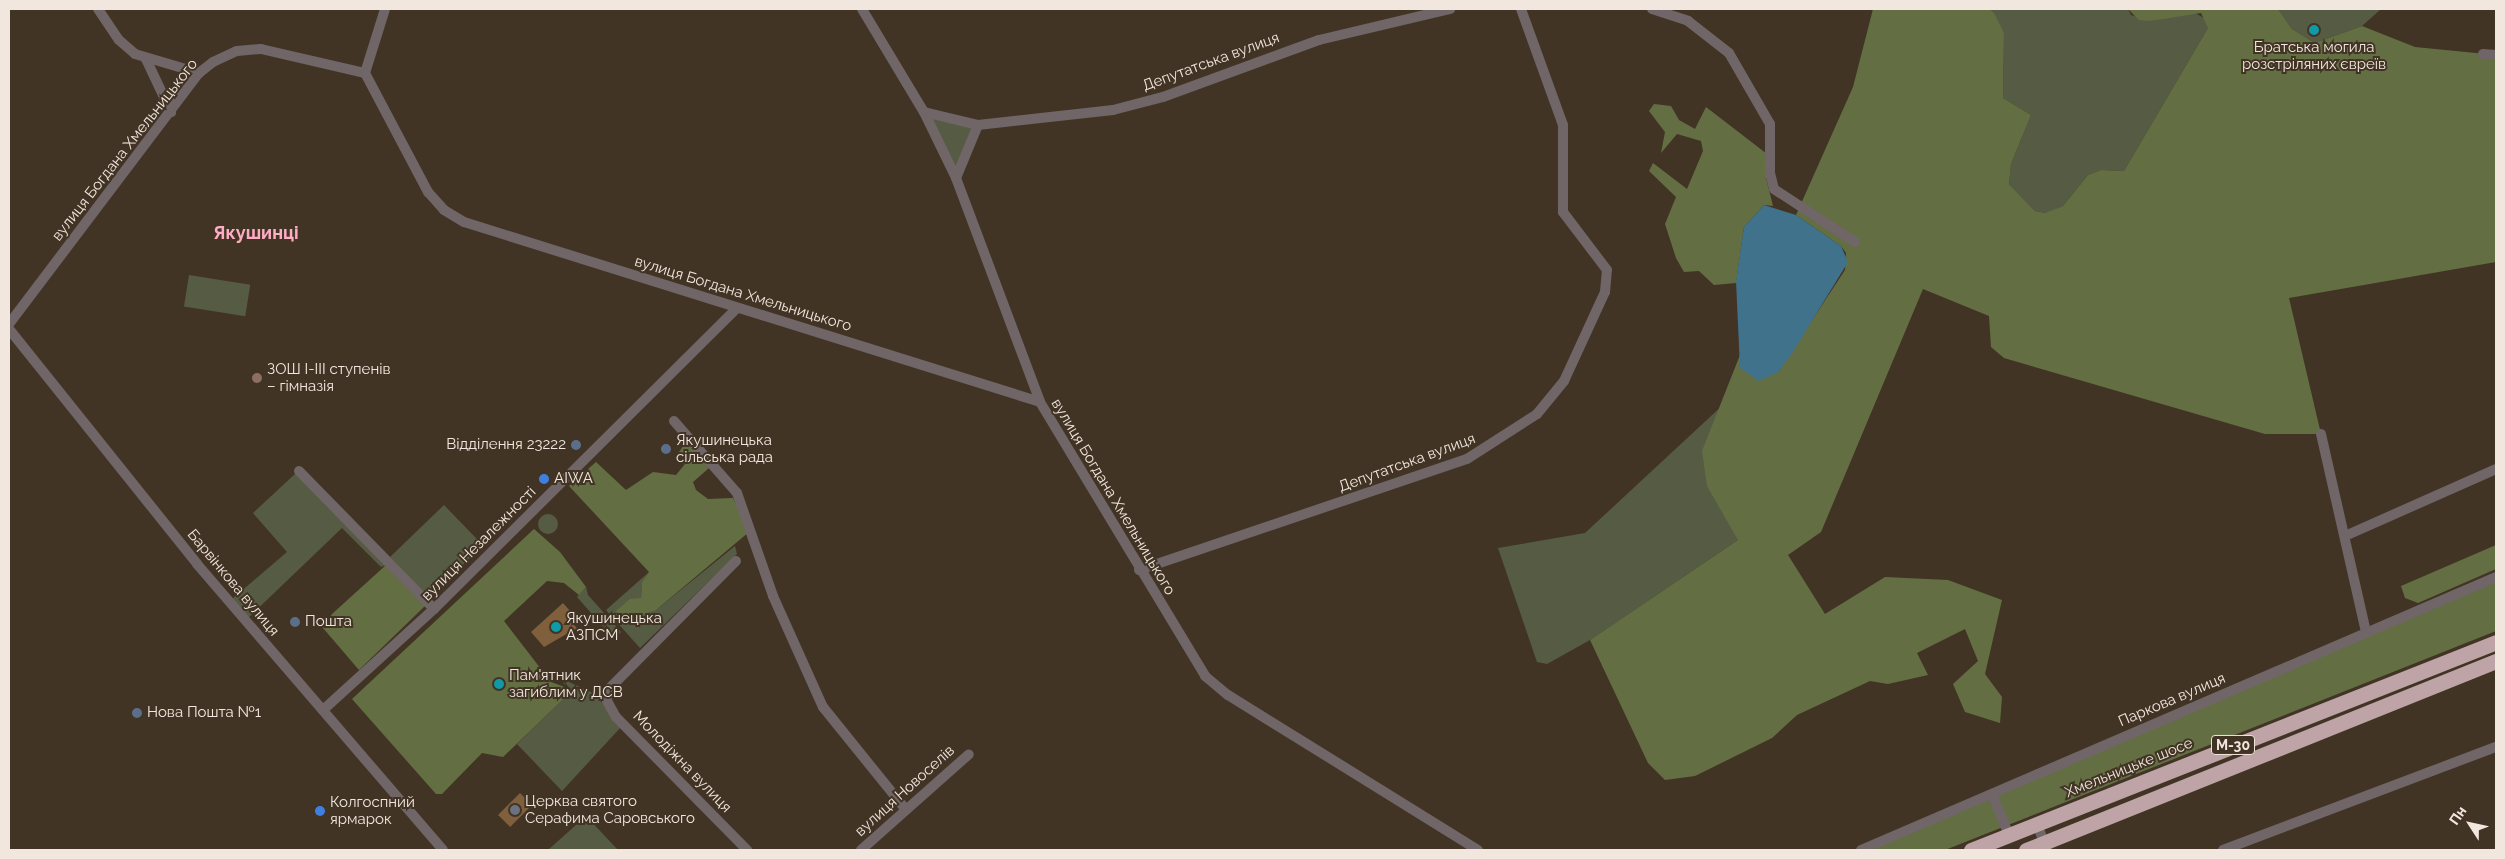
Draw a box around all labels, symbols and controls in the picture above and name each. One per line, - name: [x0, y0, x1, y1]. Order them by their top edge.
- marker: Братська могила розстріляних євреїв: [2308, 24, 2320, 36]
- street label: Депутатська вулиця: [1140, 29, 1282, 95]
- place label: Братська могила розстріляних євреїв: [2242, 38, 2386, 73]
- street label: вулиця Богдана Хмельницького: [48, 55, 202, 245]
- district label: Якушинці: [213, 222, 299, 244]
- street label: вулиця Богдана Хмельницького: [632, 252, 854, 336]
- place label: ЗОШ І-ІІІ ступенів – гімназія: [267, 360, 390, 395]
- marker: ЗОШ І-ІІІ ступенів – гімназія: [251, 372, 263, 384]
- street label: вулиця Богдана Хмельницького: [1047, 396, 1179, 598]
- street label: Депутатська вулиця: [1336, 430, 1478, 496]
- place label: Якушинецька сільська рада: [676, 431, 773, 466]
- place label: Відділення 23222: [446, 436, 566, 454]
- marker: Відділення 23222: [570, 439, 582, 451]
- marker: Якушинецька сільська рада: [660, 443, 672, 455]
- place label: AIWA: [554, 470, 593, 488]
- marker: AIWA: [538, 473, 550, 485]
- street label: вулиця Незалежності: [418, 483, 540, 605]
- street label: Барвінкова вулиця: [183, 526, 283, 640]
- place label: Якушинецька АЗПСМ: [566, 609, 662, 644]
- place label: Пошта: [305, 613, 352, 631]
- marker: Пошта: [289, 616, 301, 628]
- marker: Якушинецька АЗПСМ: [550, 621, 562, 633]
- place label: Пам'ятник загиблим у ДСВ: [509, 666, 623, 701]
- street label: Паркова вулиця: [2116, 669, 2228, 731]
- marker: Пам'ятник загиблим у ДСВ: [493, 678, 505, 690]
- place label: Нова Пошта №1: [147, 704, 261, 722]
- marker: Нова Пошта №1: [131, 707, 143, 719]
- street label: Молодіжна вулиця: [629, 708, 735, 816]
- street label: Хмельницьке шосе: [2062, 734, 2196, 802]
- road number: М-30: [2210, 734, 2256, 756]
- street label: вулиця Новоселів: [852, 742, 958, 840]
- place label: Церква святого Серафима Саровського: [525, 792, 695, 827]
- place label: Колгоспний ярмарок: [330, 793, 415, 828]
- north arrow: [2445, 799, 2495, 849]
- text: Пн: [2446, 803, 2470, 828]
- marker: Церква святого Серафима Саровського: [509, 804, 521, 816]
- marker: Колгоспний ярмарок: [314, 805, 326, 817]

